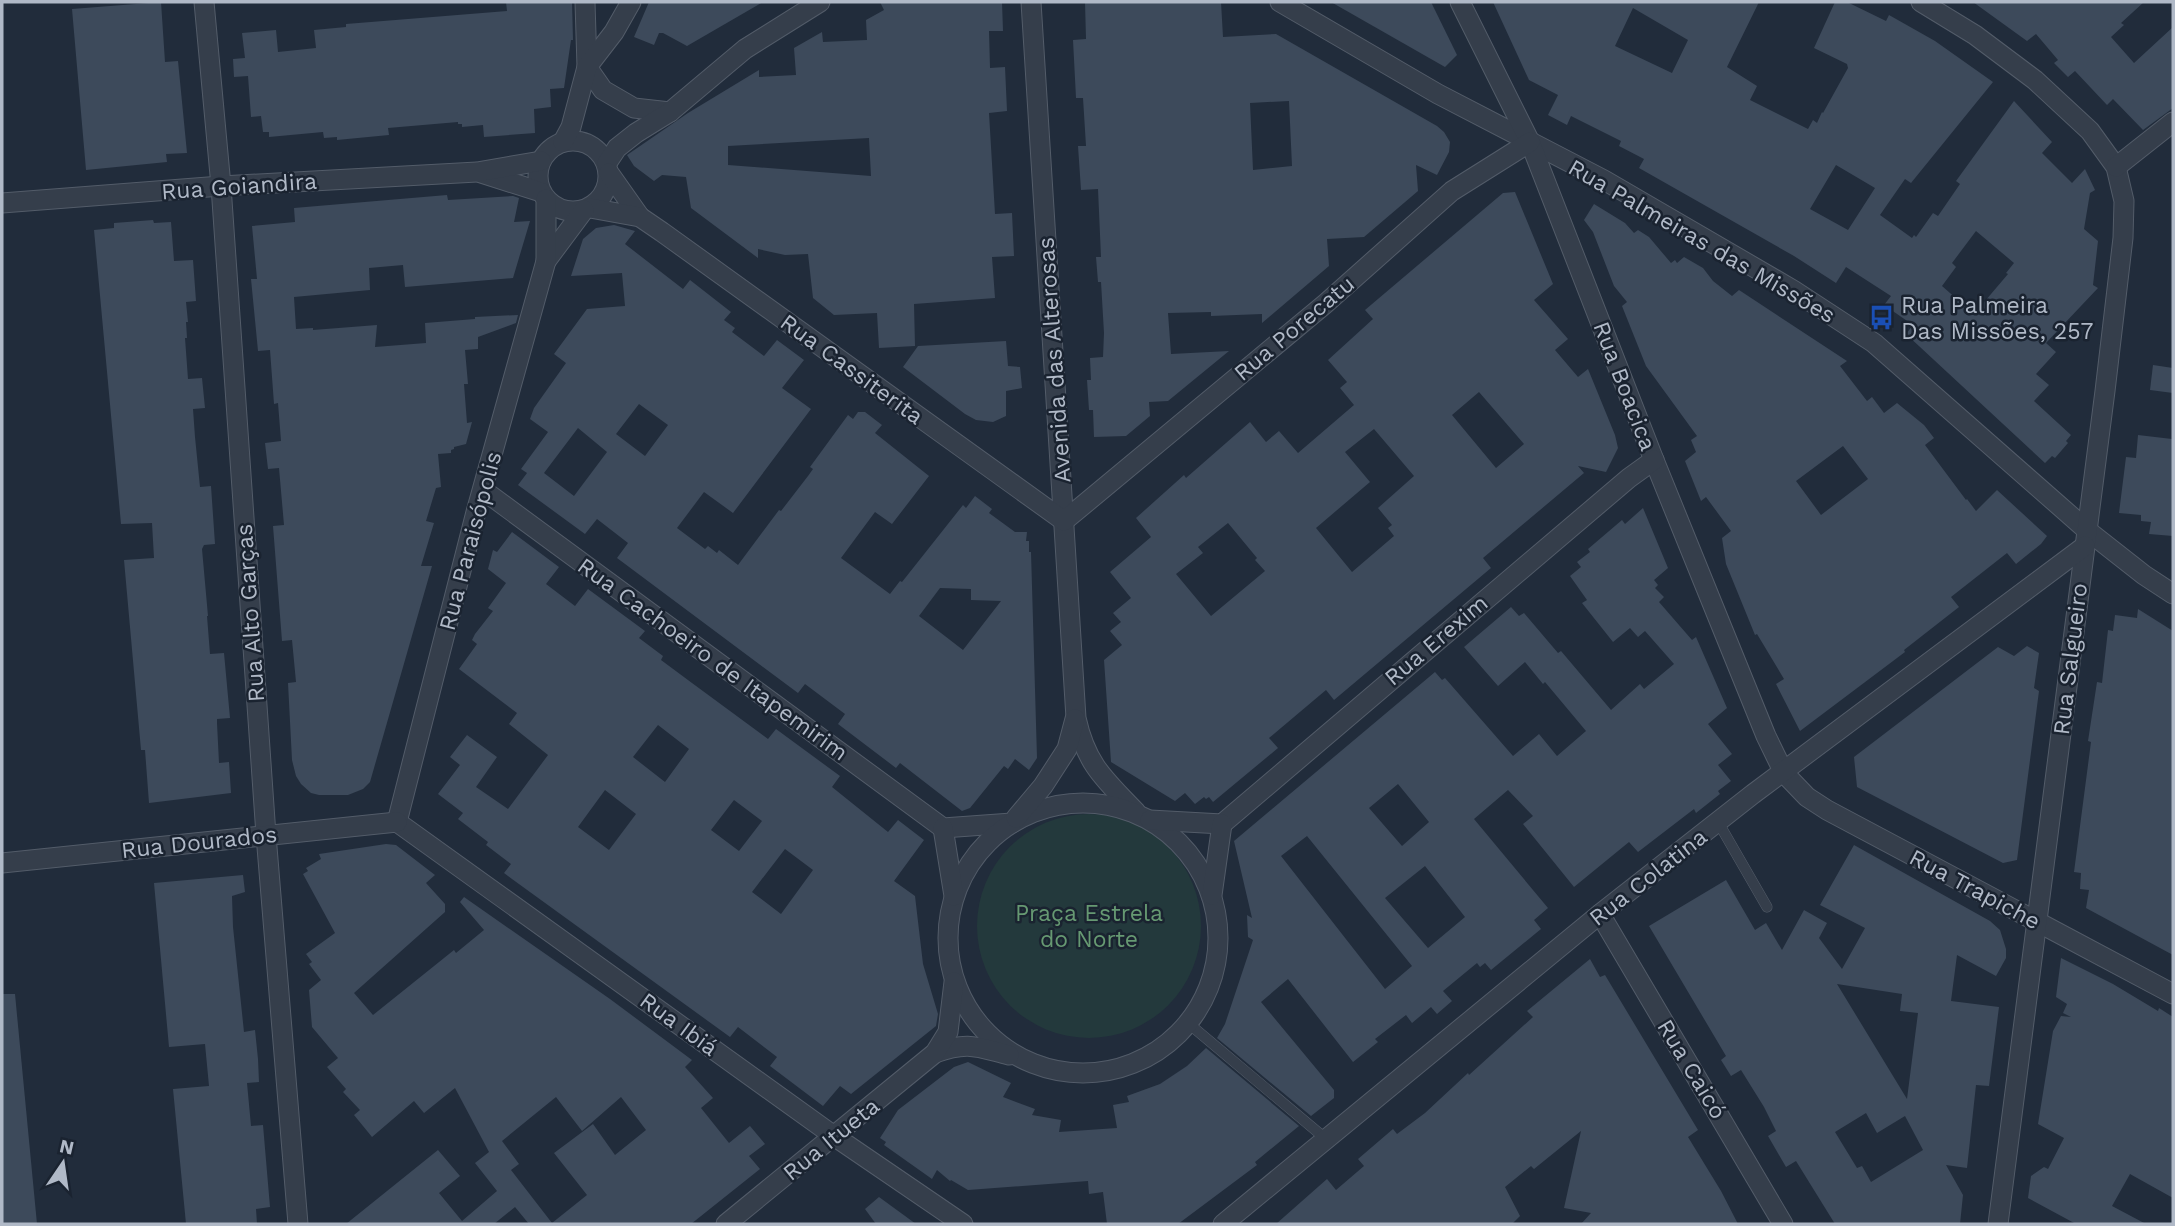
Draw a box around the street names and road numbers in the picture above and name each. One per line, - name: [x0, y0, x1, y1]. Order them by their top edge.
- street label: Rua Palmeiras das Missões: [1564, 154, 1840, 329]
- street label: Rua Goiandira: [160, 168, 318, 205]
- street label: Avenida das Alterosas: [1032, 236, 1077, 484]
- street label: Rua Porecatu: [1229, 270, 1360, 387]
- street label: Rua Cassiterita: [775, 309, 928, 430]
- street label: Rua Boacica: [1588, 318, 1662, 455]
- street label: Rua Paraisópolis: [434, 449, 507, 634]
- street label: Rua Alto Garças: [231, 523, 270, 703]
- street label: Rua Cachoeiro de Itapemirim: [572, 552, 853, 767]
- street label: Rua Salgueiro: [2048, 582, 2093, 737]
- street label: Rua Erexim: [1379, 589, 1493, 691]
- street label: Rua Dourados: [120, 821, 278, 864]
- street label: Rua Colatina: [1584, 823, 1712, 932]
- street label: Rua Trapiche: [1905, 844, 2045, 935]
- street label: Rua Ibiá: [634, 987, 723, 1062]
- street label: Rua Caicó: [1651, 1015, 1732, 1124]
- street label: Rua Itueta: [778, 1092, 885, 1186]

